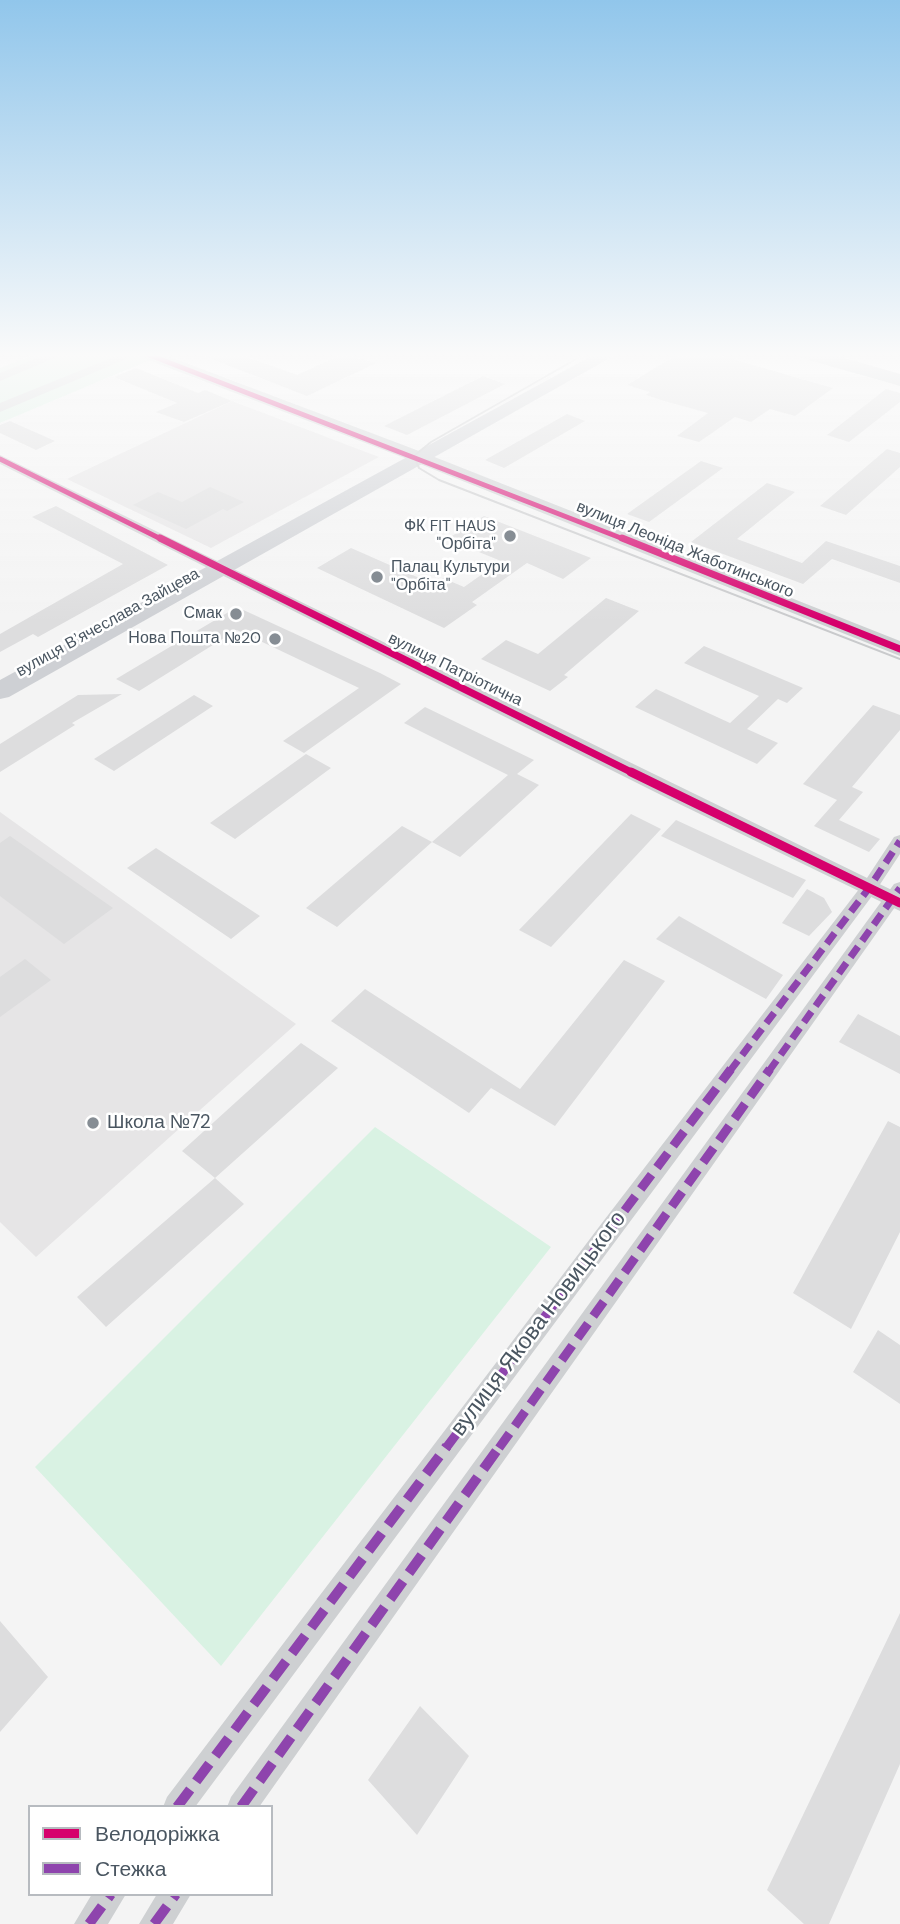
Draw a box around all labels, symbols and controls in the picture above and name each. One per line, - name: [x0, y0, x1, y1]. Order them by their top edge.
- street label: вулиця Леоніда Жаботинського: [573, 497, 797, 603]
- place label: ФК FIT HAUS "Орбіта": [404, 517, 496, 555]
- marker: ФК FIT HAUS "Орбіта": [502, 528, 518, 544]
- place label: Палац Культури "Орбіта": [391, 558, 510, 596]
- street label: вулиця Вʼячеслава Зайцева: [13, 565, 203, 681]
- marker: Палац Культури "Орбіта": [369, 569, 385, 585]
- place label: Смак: [184, 604, 222, 624]
- marker: Смак: [228, 606, 244, 622]
- place label: Нова Пошта №20: [128, 629, 261, 649]
- street label: вулиця Патріотична: [385, 629, 525, 711]
- marker: Нова Пошта №20: [267, 631, 283, 647]
- place label: Школа №72: [107, 1112, 211, 1134]
- marker: Школа №72: [85, 1115, 101, 1131]
- street label: вулиця Якова Новицького: [445, 1206, 633, 1442]
- legend: [28, 1805, 273, 1896]
- text: Велодоріжка: [95, 1820, 219, 1848]
- text: Стежка: [95, 1855, 166, 1883]

